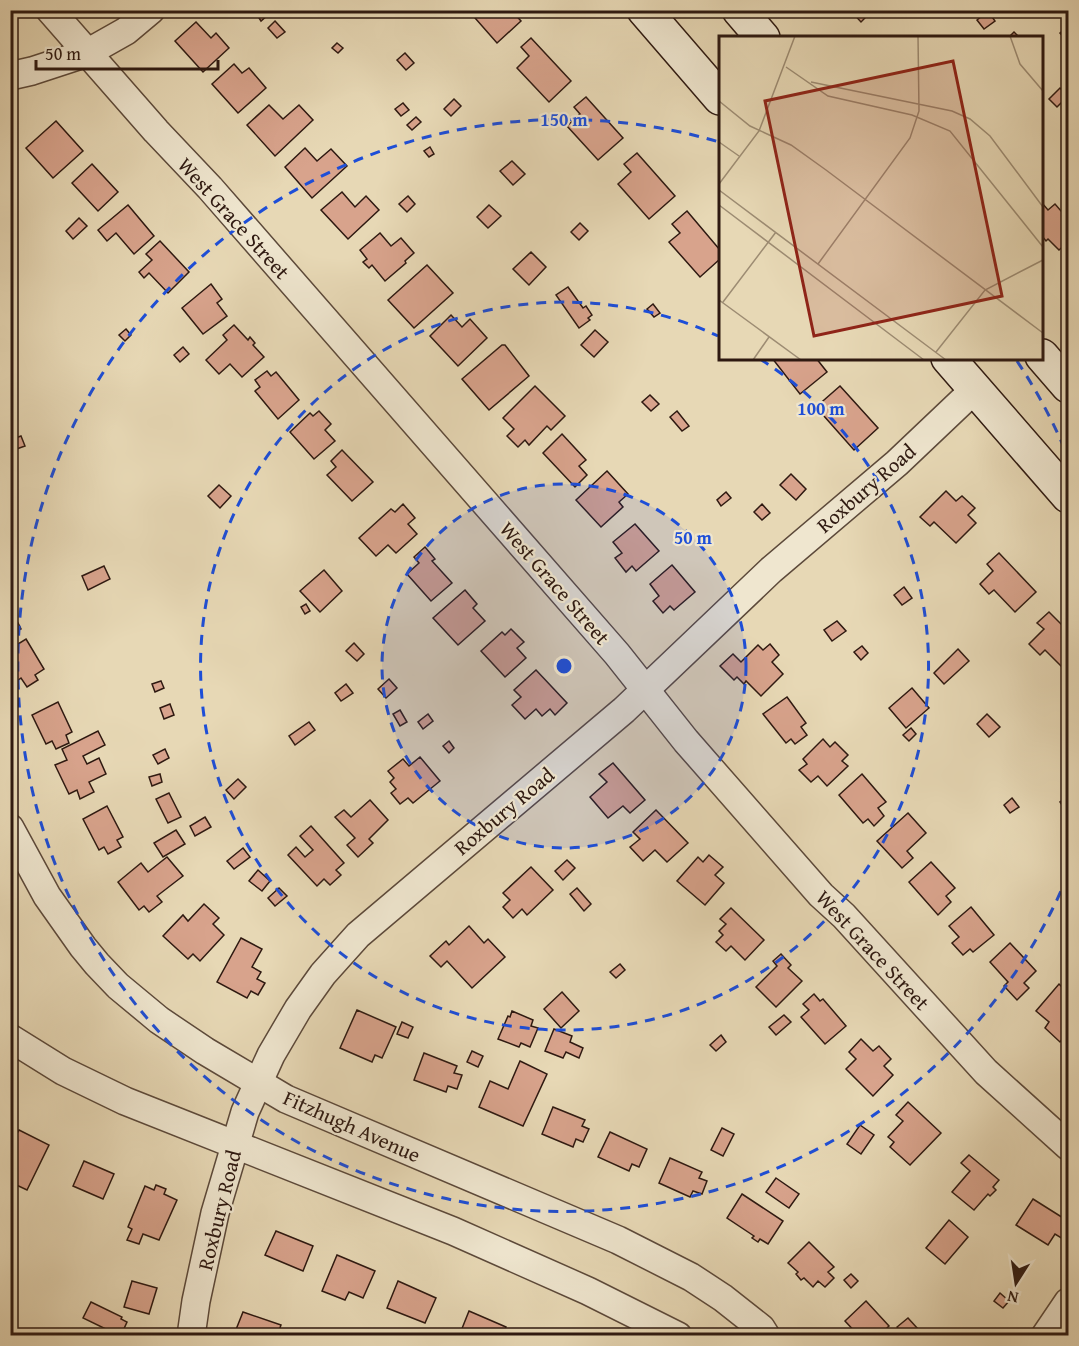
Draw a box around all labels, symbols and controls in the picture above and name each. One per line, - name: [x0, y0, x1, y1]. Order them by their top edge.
- scale bar: [36, 33, 218, 71]
- inset map: [719, 36, 1043, 360]
- text: 50 m: [45, 40, 81, 67]
- text: 150 m: [540, 106, 588, 133]
- street label: West Grace Street: [171, 150, 298, 286]
- text: 100 m: [797, 395, 845, 422]
- street label: Roxbury Road: [809, 435, 923, 540]
- street label: West Grace Street: [492, 514, 618, 652]
- text: 50 m: [674, 524, 713, 551]
- centre of rings: [554, 656, 574, 676]
- street label: Roxbury Road: [447, 759, 562, 862]
- street label: West Grace Street: [809, 883, 938, 1018]
- street label: Fitzhugh Avenue: [278, 1082, 426, 1170]
- street label: Roxbury Road: [189, 1146, 249, 1273]
- north arrow: [986, 1253, 1046, 1313]
- text: N: [1005, 1285, 1021, 1311]

